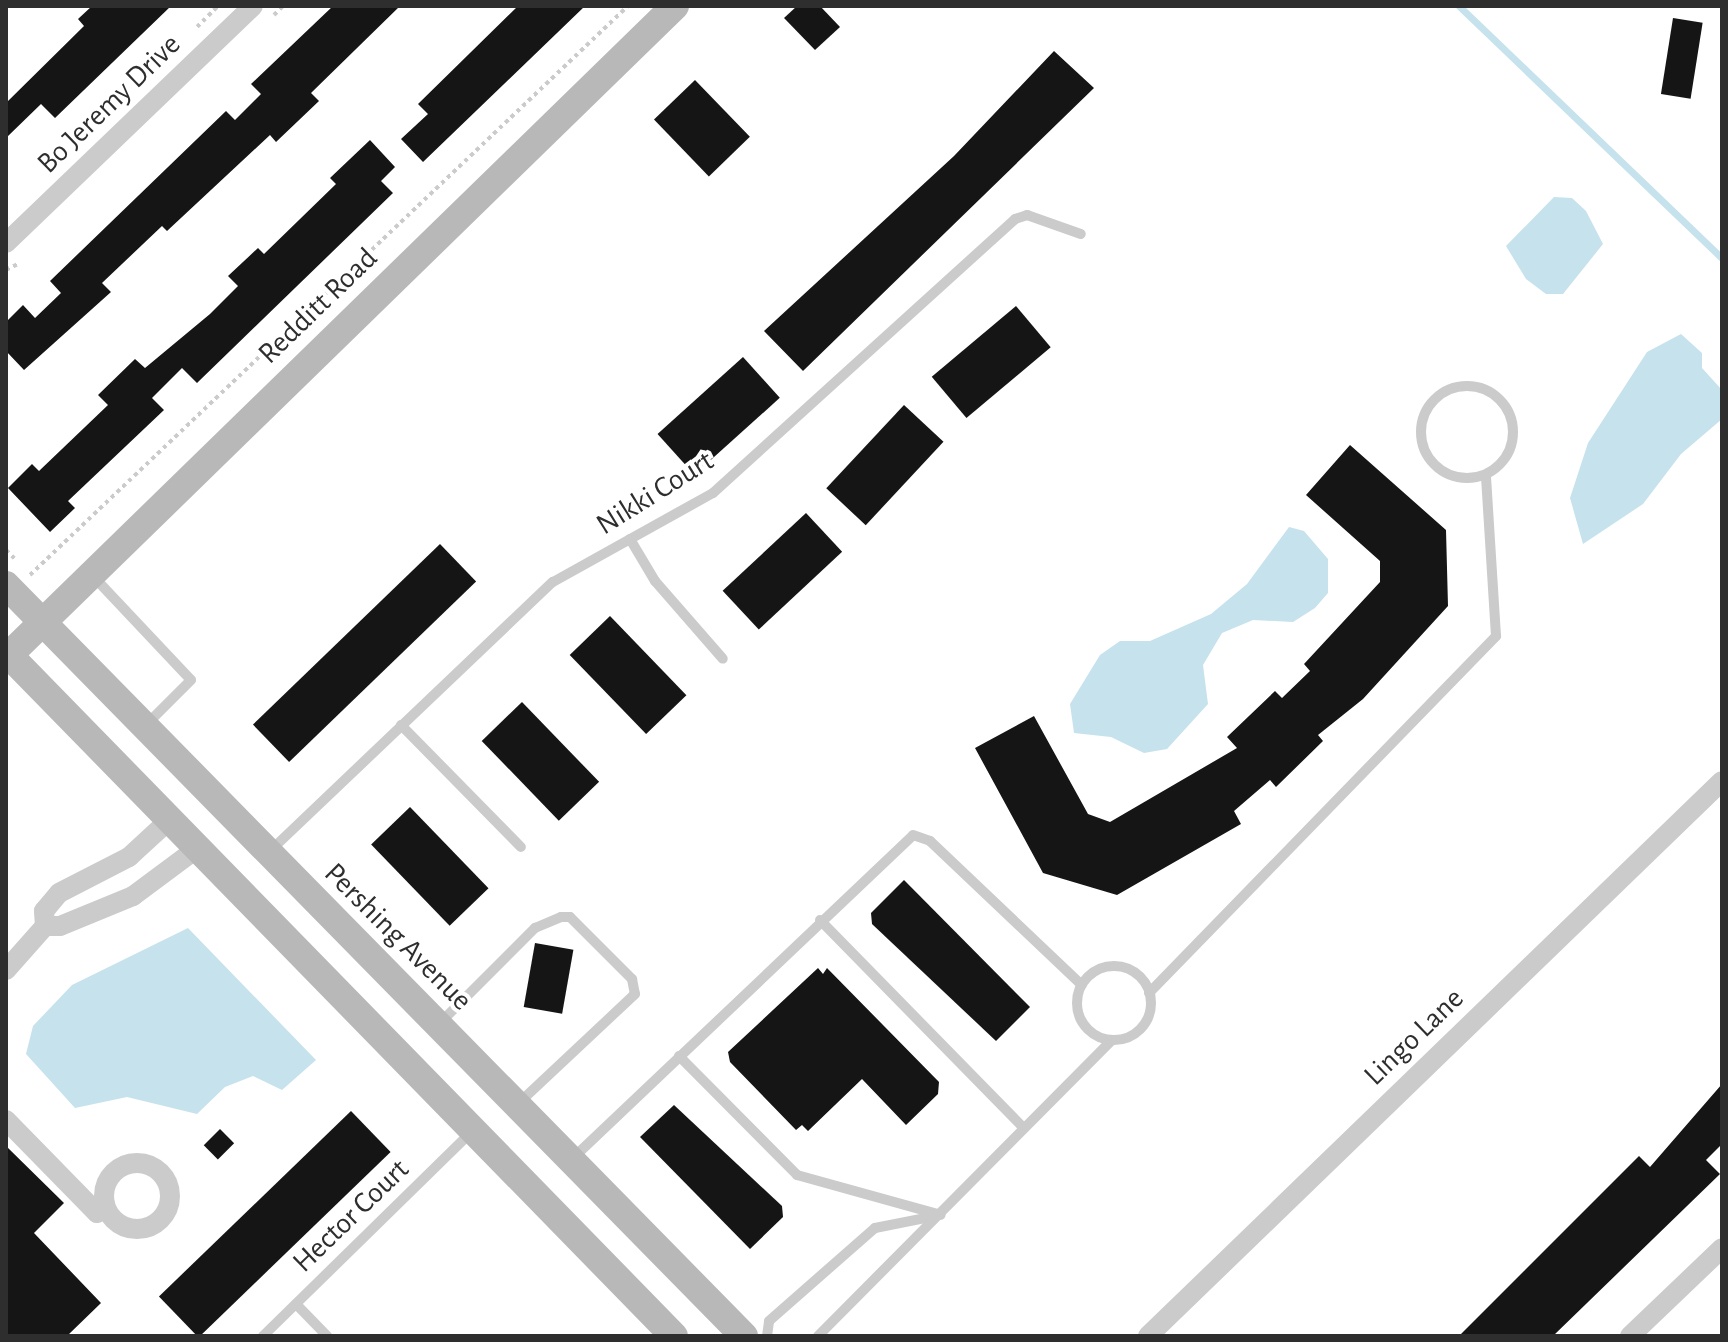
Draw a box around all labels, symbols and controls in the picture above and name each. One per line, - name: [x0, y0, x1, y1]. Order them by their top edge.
- street label: Bo Jeremy Drive: [30, 27, 188, 181]
- street label: Redditt Road: [251, 240, 385, 372]
- street label: Nikki Court: [590, 443, 720, 543]
- street label: Pershing Avenue: [317, 856, 479, 1018]
- street label: Lingo Lane: [1357, 981, 1471, 1093]
- street label: Hector Court: [285, 1152, 417, 1280]

